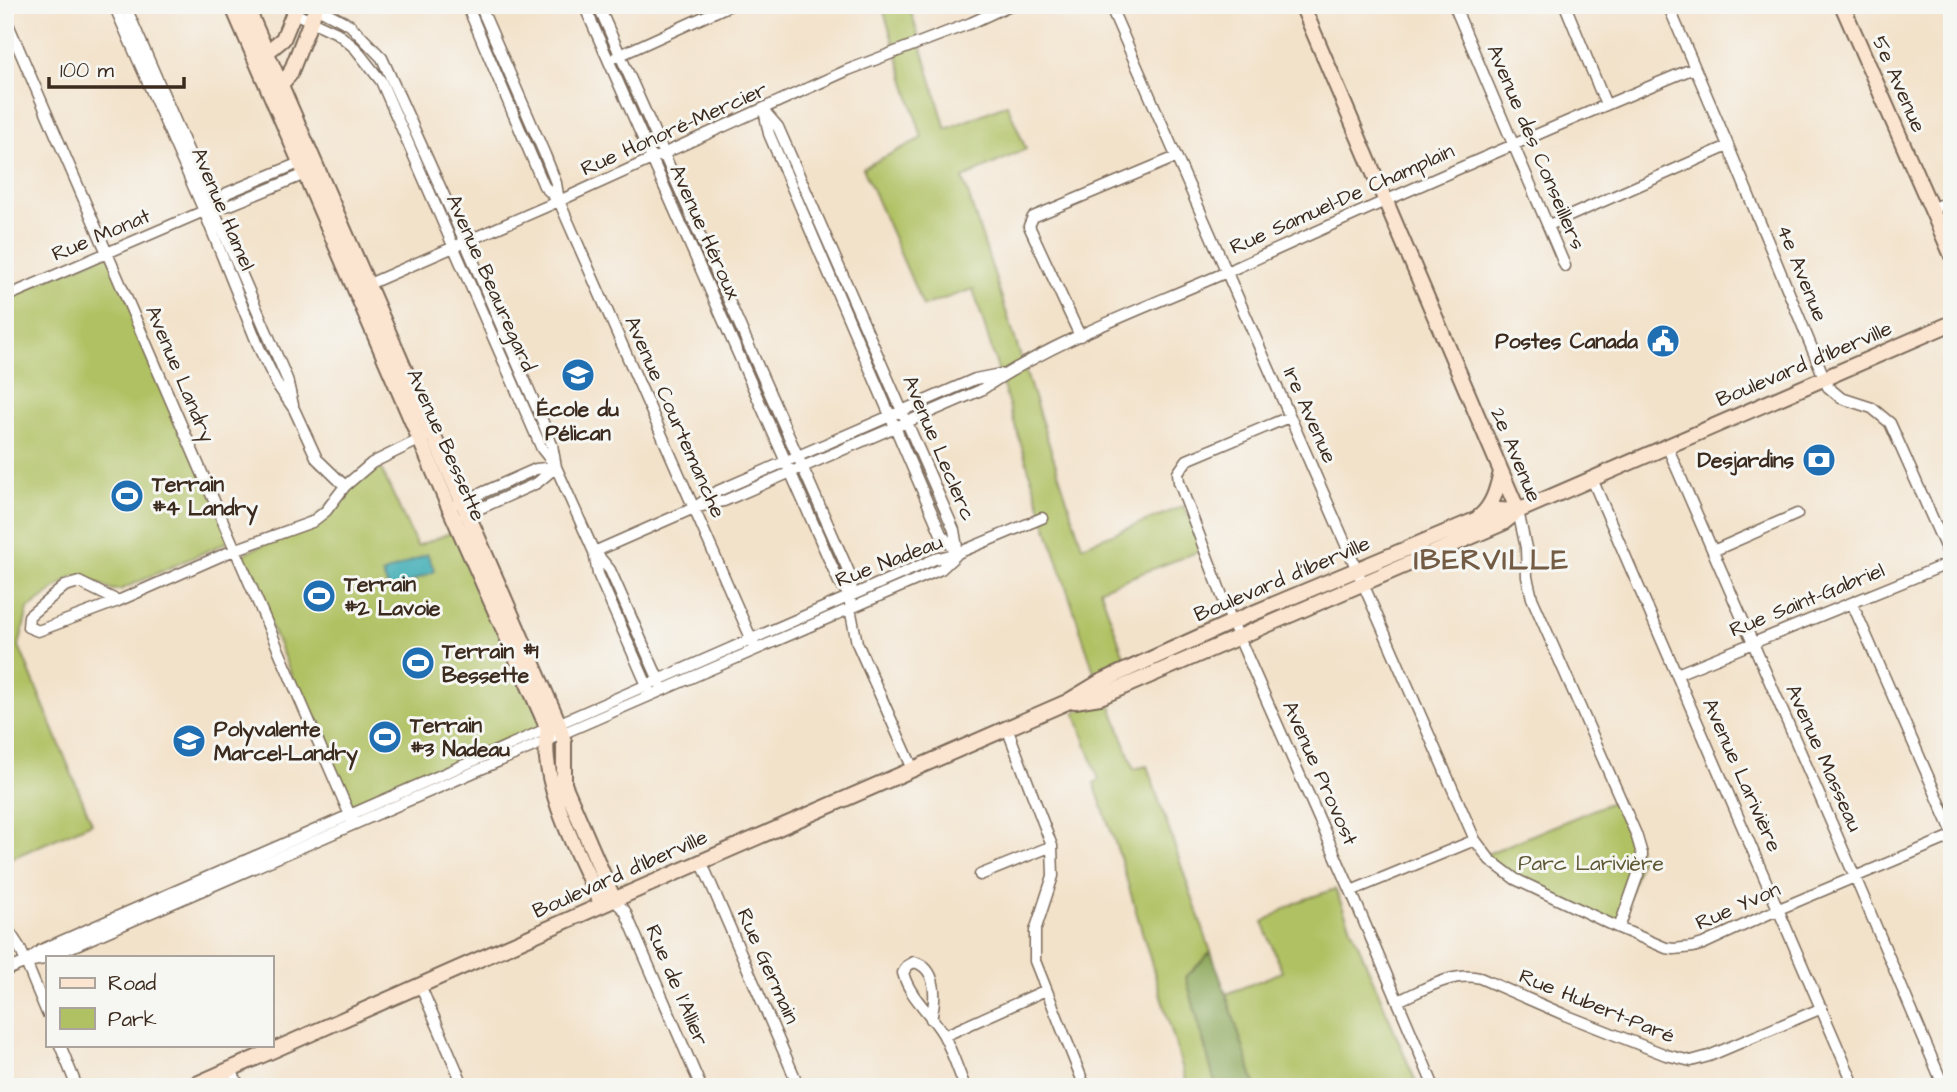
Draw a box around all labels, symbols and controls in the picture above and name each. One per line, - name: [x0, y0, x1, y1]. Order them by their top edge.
- street label: 5e Avenue: [1865, 31, 1933, 137]
- street label: Avenue des Conseillers: [1480, 40, 1592, 254]
- scale bar: [49, 46, 184, 90]
- text: 100 m: [60, 56, 115, 85]
- street label: Rue Honoré-Mercier: [576, 75, 772, 183]
- street label: Rue Samuel-De Champlain: [1225, 136, 1459, 263]
- street label: Avenue Hamel: [184, 143, 262, 275]
- street label: Avenue Héroux: [662, 160, 748, 304]
- street label: Avenue Beauregard: [437, 190, 543, 377]
- street label: Rue Monat: [47, 201, 155, 269]
- street label: 4e Avenue: [1769, 220, 1835, 326]
- street label: Avenue Landry: [136, 301, 222, 448]
- street label: Avenue Courtemanche: [617, 312, 733, 522]
- street label: Boulevard d'Iberville: [1712, 314, 1896, 414]
- public building icon: Postes Canada: [1644, 322, 1682, 360]
- place label: Postes Canada: [1495, 327, 1638, 356]
- school or university icon: École du Pélican: [559, 356, 597, 394]
- street label: 1re Avenue: [1276, 362, 1344, 468]
- street label: Avenue Bessette: [399, 364, 493, 526]
- street label: Avenue Leclerc: [895, 371, 983, 525]
- place label: École du Pélican: [537, 395, 619, 448]
- street label: 2e Avenue: [1483, 403, 1549, 507]
- bank icon: Desjardins: [1800, 441, 1838, 479]
- place label: Desjardins: [1697, 446, 1794, 476]
- place label: Terrain #4 Landry: [151, 470, 258, 526]
- sports icon: Terrain #4 Landry: [108, 477, 146, 515]
- street label: Rue Nadeau: [831, 527, 947, 595]
- street label: Boulevard d'Iberville: [1190, 529, 1374, 629]
- district label: IBERVILLE: [1414, 541, 1570, 580]
- street label: Rue Saint-Gabriel: [1725, 556, 1889, 644]
- place label: Terrain #2 Lavoie: [343, 570, 441, 623]
- sports icon: Terrain #2 Lavoie: [300, 577, 338, 615]
- place label: Terrain #1 Bessette: [441, 637, 539, 690]
- sports icon: Terrain #1 Bessette: [399, 644, 437, 682]
- street label: Avenue Masseau: [1779, 680, 1870, 837]
- street label: Avenue Larivière: [1695, 694, 1789, 856]
- street label: Avenue Provost: [1275, 696, 1365, 850]
- place label: Terrain #3 Nadeau: [409, 711, 510, 764]
- place label: Polyvalente Marcel-Landry: [214, 715, 358, 771]
- sports icon: Terrain #3 Nadeau: [366, 718, 404, 756]
- school or university icon: Polyvalente Marcel-Landry: [170, 722, 208, 760]
- street label: Boulevard d'Iberville: [528, 822, 712, 926]
- park label: Parc Larivière: [1518, 849, 1664, 878]
- street label: Rue Yvon: [1691, 874, 1785, 938]
- street label: Rue Germain: [730, 904, 806, 1028]
- street label: Rue de l'Allier: [638, 920, 716, 1050]
- legend: [46, 956, 273, 1046]
- street label: Rue Hubert-Paré: [1515, 962, 1679, 1050]
- text: Road: [108, 969, 156, 998]
- text: Park: [108, 1005, 157, 1034]

